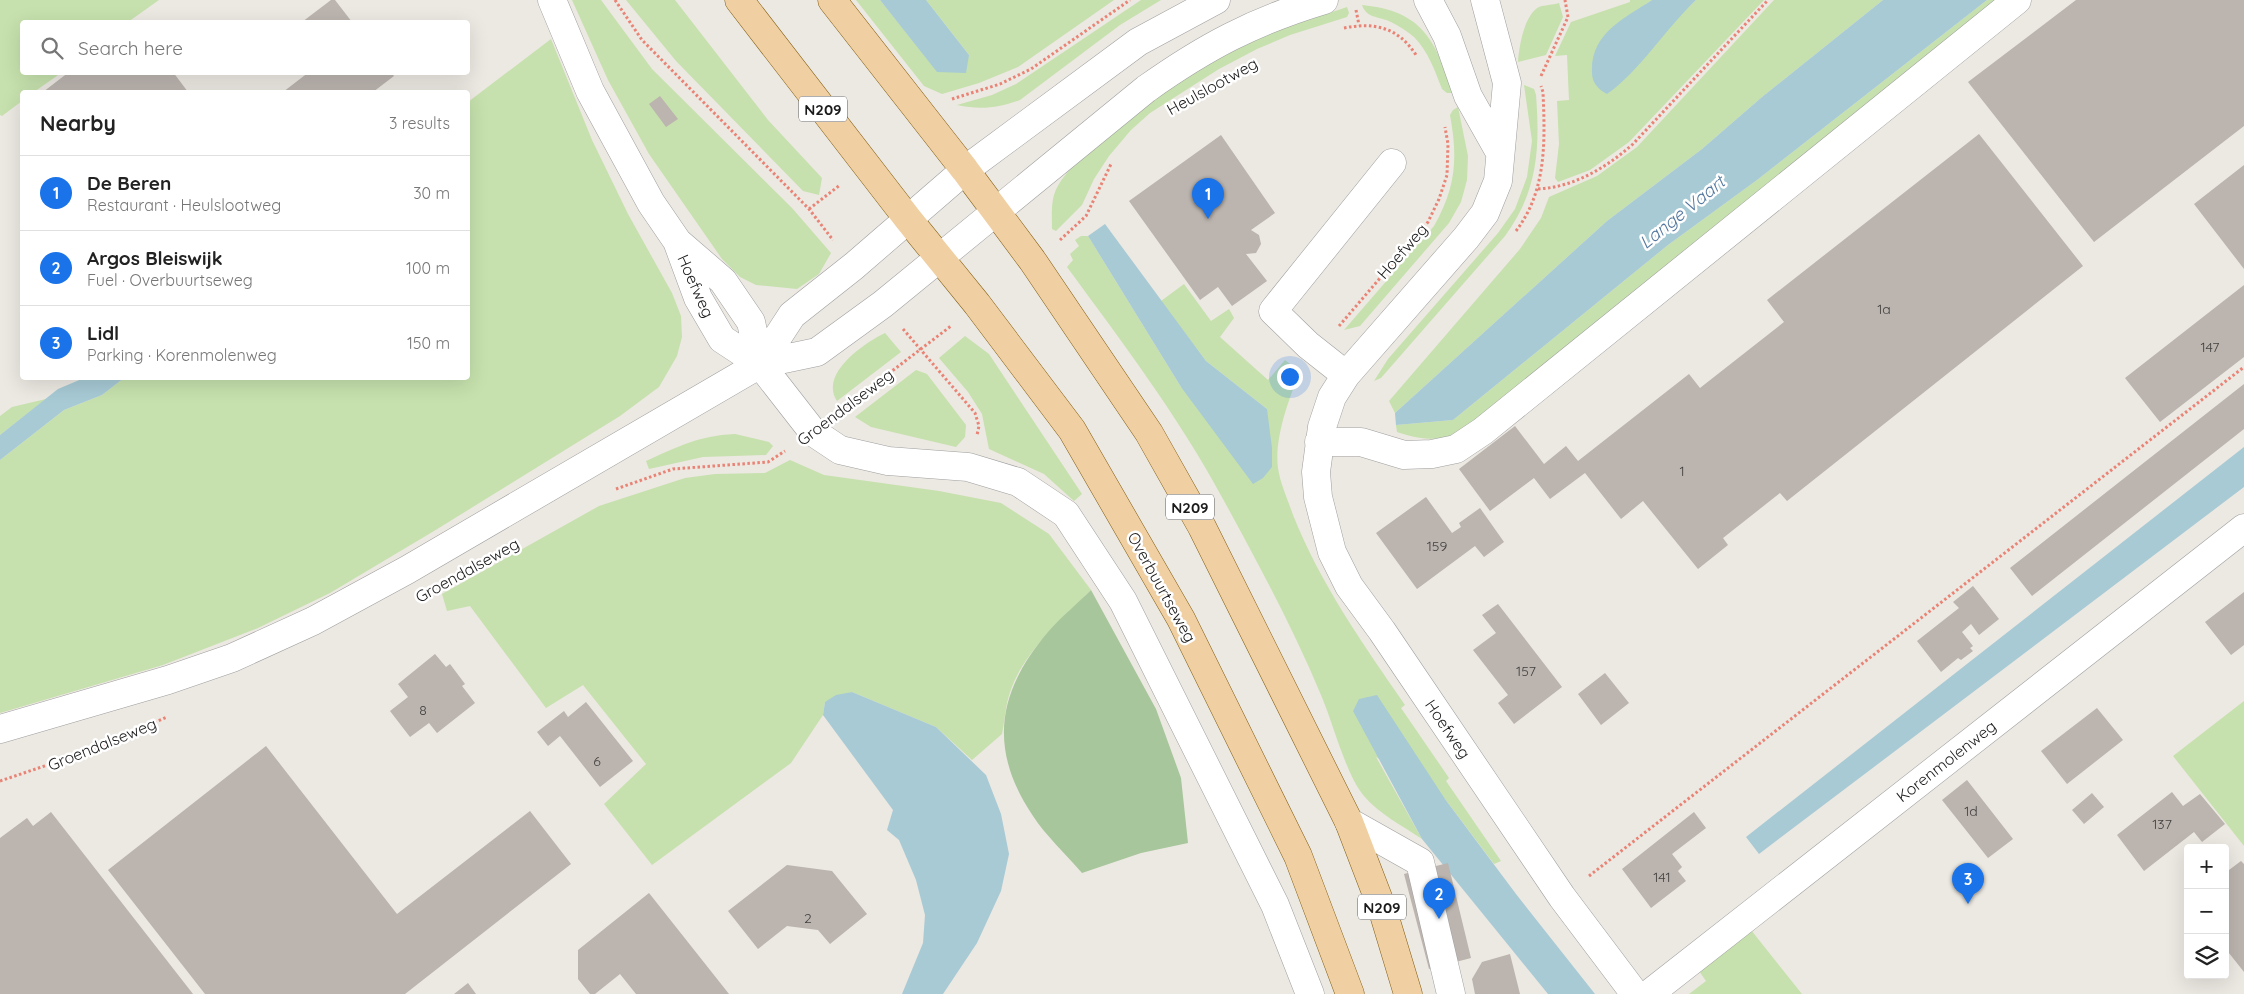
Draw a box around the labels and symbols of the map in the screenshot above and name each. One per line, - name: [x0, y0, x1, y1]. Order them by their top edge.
- street label: Heulslootweg: [1163, 53, 1261, 119]
- road number: N209: [799, 96, 847, 122]
- water label: Lange Vaart: [1635, 169, 1731, 254]
- pin: 1: [1192, 178, 1224, 219]
- street label: Hoefweg: [1372, 219, 1432, 283]
- street label: Hoefweg: [673, 251, 719, 321]
- house number: 1a: [1877, 300, 1891, 318]
- house number: 147: [2200, 338, 2220, 356]
- street label: Groendalseweg: [793, 364, 897, 450]
- your location: [1277, 364, 1303, 390]
- house number: 1: [1679, 462, 1685, 480]
- road number: N209: [1166, 494, 1214, 520]
- street label: Overbuurtseweg: [1123, 528, 1201, 646]
- street label: Groendalseweg: [412, 533, 522, 607]
- house number: 159: [1427, 537, 1447, 555]
- house number: 157: [1516, 662, 1536, 680]
- street label: Hoefweg: [1421, 696, 1475, 762]
- house number: 8: [419, 701, 427, 719]
- street label: Groendalseweg: [45, 713, 159, 775]
- street label: Korenmolenweg: [1892, 716, 2000, 806]
- house number: 6: [593, 752, 601, 770]
- house number: 1d: [1964, 802, 1978, 820]
- house number: 137: [2152, 815, 2172, 833]
- pin: 3: [1952, 863, 1984, 904]
- house number: 141: [1653, 868, 1671, 886]
- pin: 2: [1423, 878, 1455, 919]
- road number: N209: [1358, 894, 1406, 920]
- house number: 2: [804, 909, 812, 927]

